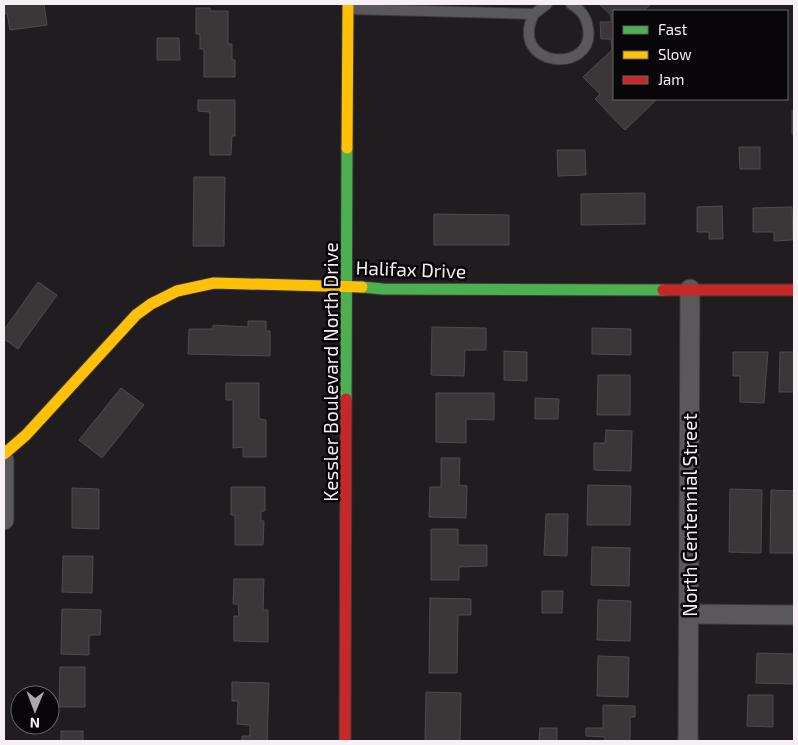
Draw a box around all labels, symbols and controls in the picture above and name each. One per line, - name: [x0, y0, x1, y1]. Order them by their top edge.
- legend: [613, 10, 788, 100]
- text: Fast: [658, 20, 688, 38]
- text: Slow: [658, 45, 692, 63]
- text: Jam: [658, 70, 684, 88]
- street label: Kessler Boulevard North Drive: [319, 242, 342, 502]
- street label: Halifax Drive: [355, 256, 467, 282]
- street label: North Centennial Street: [678, 413, 701, 617]
- north arrow: [10, 685, 60, 735]
- text: N: [30, 715, 40, 732]

